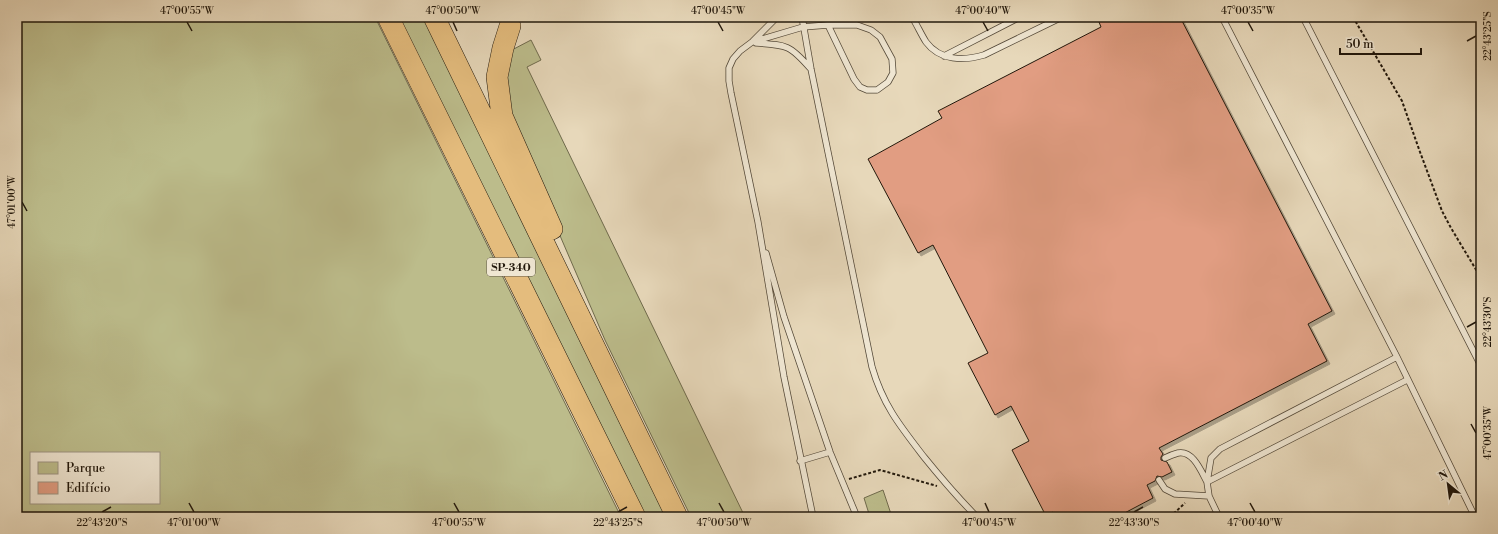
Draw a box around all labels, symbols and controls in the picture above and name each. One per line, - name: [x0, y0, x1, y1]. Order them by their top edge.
- text: 47°00'55"W: [160, 5, 215, 17]
- text: 47°00'50"W: [426, 5, 481, 17]
- text: 47°00'45"W: [691, 5, 746, 17]
- text: 47°00'40"W: [955, 5, 1012, 17]
- text: 47°00'35"W: [1221, 5, 1276, 17]
- text: 22°43'25"S: [1482, 11, 1494, 61]
- scale bar: [1340, 30, 1421, 56]
- text: 50 m: [1346, 37, 1374, 52]
- text: 47°01'00"W: [6, 174, 18, 229]
- road number: SP-340: [487, 258, 535, 276]
- text: 22°43'30"S: [1482, 296, 1494, 347]
- text: 47°00'35"W: [1482, 405, 1494, 460]
- legend: [30, 452, 160, 504]
- text: Parque: [66, 461, 105, 476]
- north arrow: [1428, 464, 1468, 504]
- text: N: [1436, 468, 1451, 484]
- text: Edifício: [66, 481, 111, 496]
- text: 22°43'20"S: [77, 517, 128, 529]
- text: 47°01'00"W: [167, 517, 222, 529]
- text: 47°00'55"W: [432, 517, 487, 529]
- text: 22°43'25"S: [593, 517, 643, 529]
- text: 47°00'50"W: [697, 517, 752, 529]
- text: 47°00'45"W: [962, 517, 1017, 529]
- text: 22°43'30"S: [1109, 517, 1160, 529]
- text: 47°00'40"W: [1227, 517, 1284, 529]

